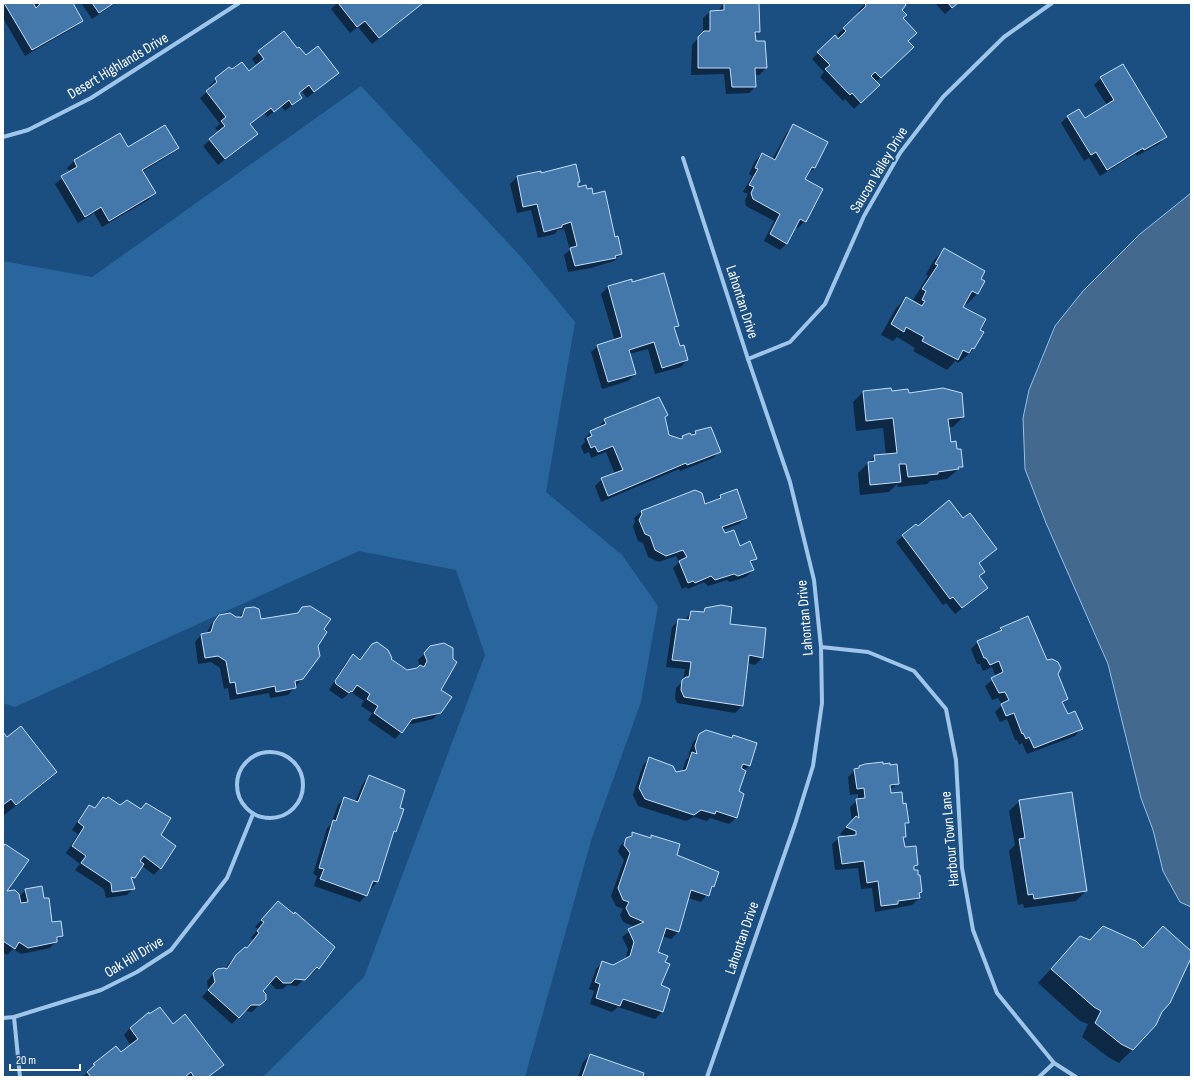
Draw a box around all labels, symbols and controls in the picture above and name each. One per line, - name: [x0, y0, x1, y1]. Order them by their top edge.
- street label: Desert Highlands Drive: [64, 28, 172, 104]
- street label: Saucon Valley Drive: [846, 123, 912, 217]
- street label: Lahontan Drive: [721, 263, 763, 341]
- street label: Lahontan Drive: [792, 579, 818, 657]
- street label: Harbour Town Lane: [936, 791, 964, 887]
- street label: Lahontan Drive: [721, 899, 763, 977]
- street label: Oak Hill Drive: [101, 932, 167, 982]
- scale bar: [10, 1046, 80, 1072]
- text: 20 m: [16, 1053, 36, 1068]

